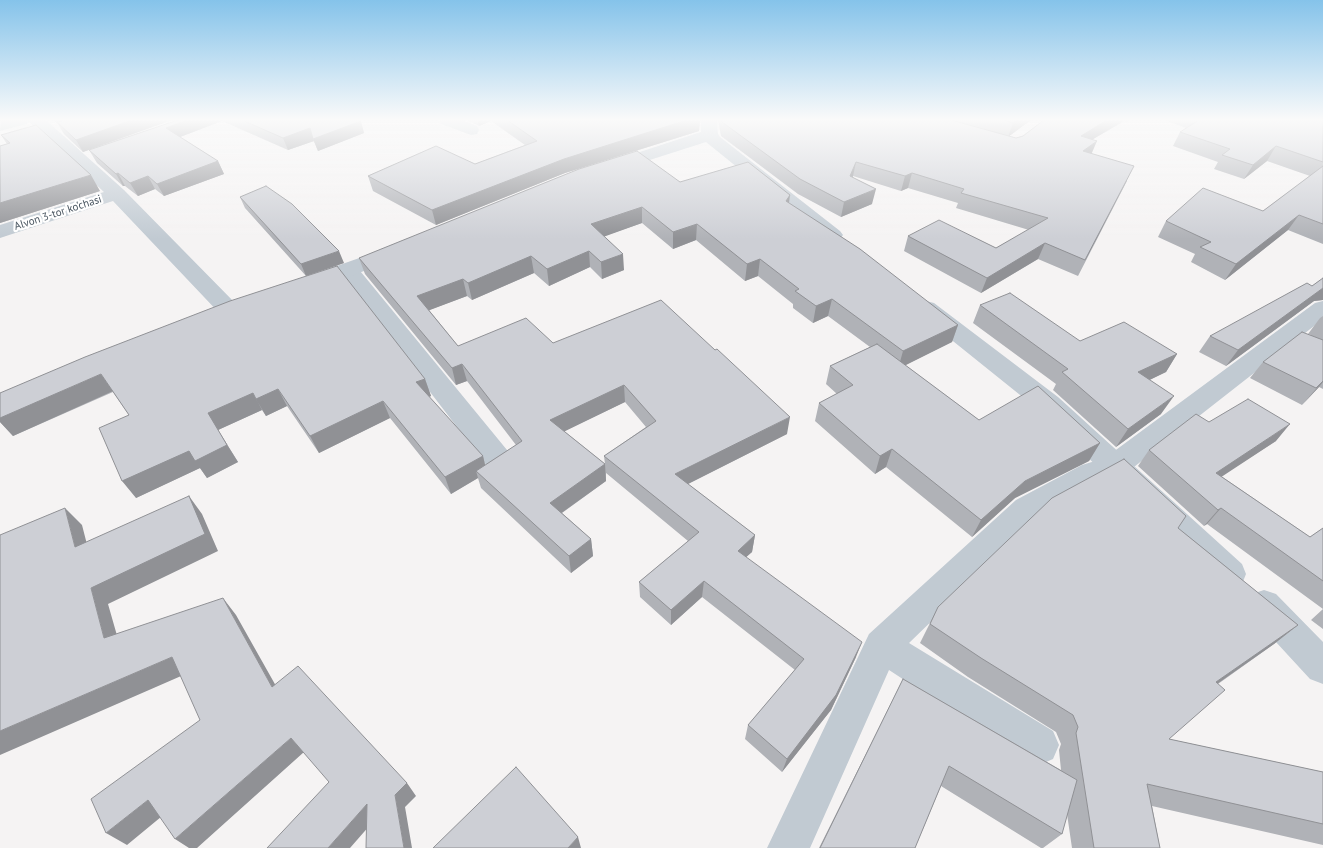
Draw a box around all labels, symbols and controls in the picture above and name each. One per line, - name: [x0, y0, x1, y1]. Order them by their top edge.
- street label: Alvon 3-tor ko‘chasi: [13, 193, 103, 233]

